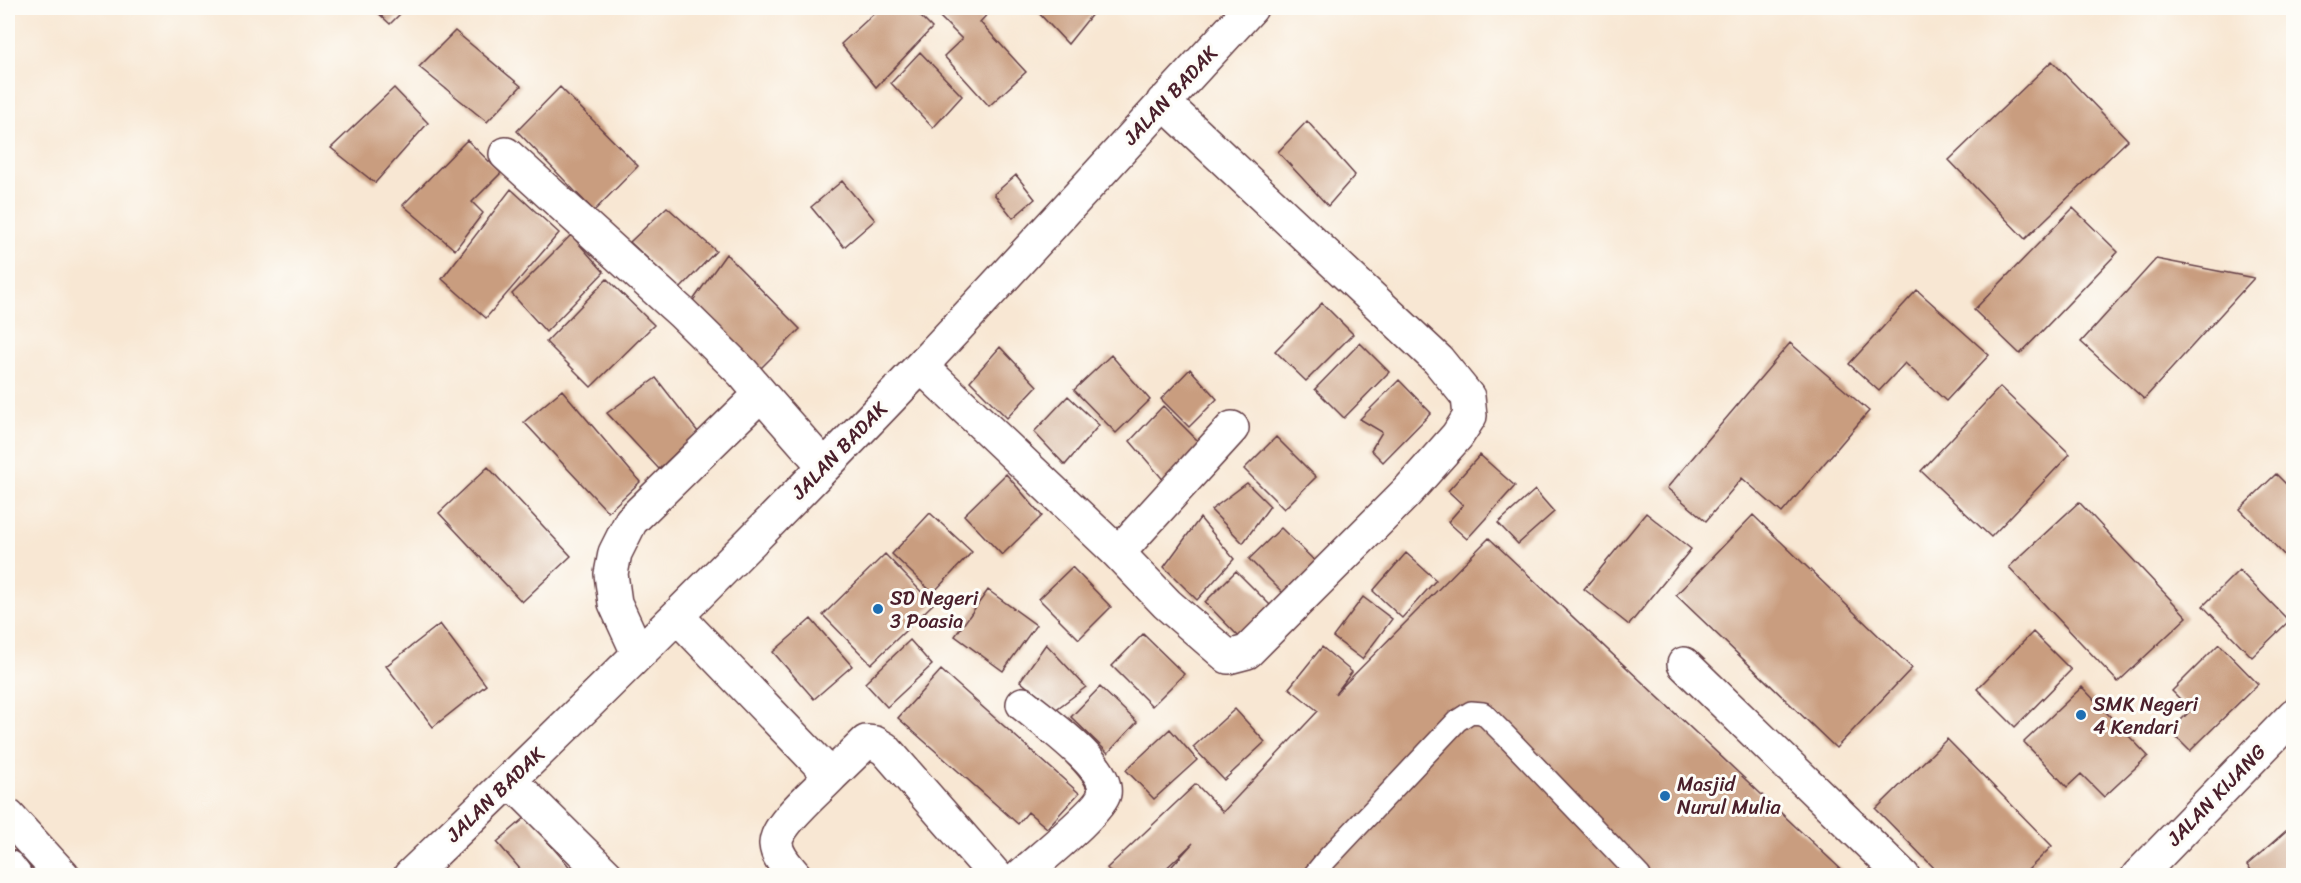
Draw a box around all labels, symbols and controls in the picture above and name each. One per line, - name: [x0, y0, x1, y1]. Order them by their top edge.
- street label: JALAN BADAK: [1114, 37, 1226, 154]
- street label: JALAN BADAK: [782, 393, 896, 509]
- place label: SD Negeri 3 Poasia: [890, 581, 979, 639]
- marker: SD Negeri 3 Poasia: [871, 602, 885, 616]
- place label: SMK Negeri 4 Kendari: [2093, 687, 2199, 745]
- marker: SMK Negeri 4 Kendari: [2074, 708, 2088, 722]
- street label: JALAN KIJANG: [2157, 736, 2275, 855]
- street label: JALAN BADAK: [437, 738, 553, 852]
- place label: Masjid Nurul Mulia: [1677, 767, 1781, 825]
- marker: Masjid Nurul Mulia: [1658, 789, 1672, 803]

